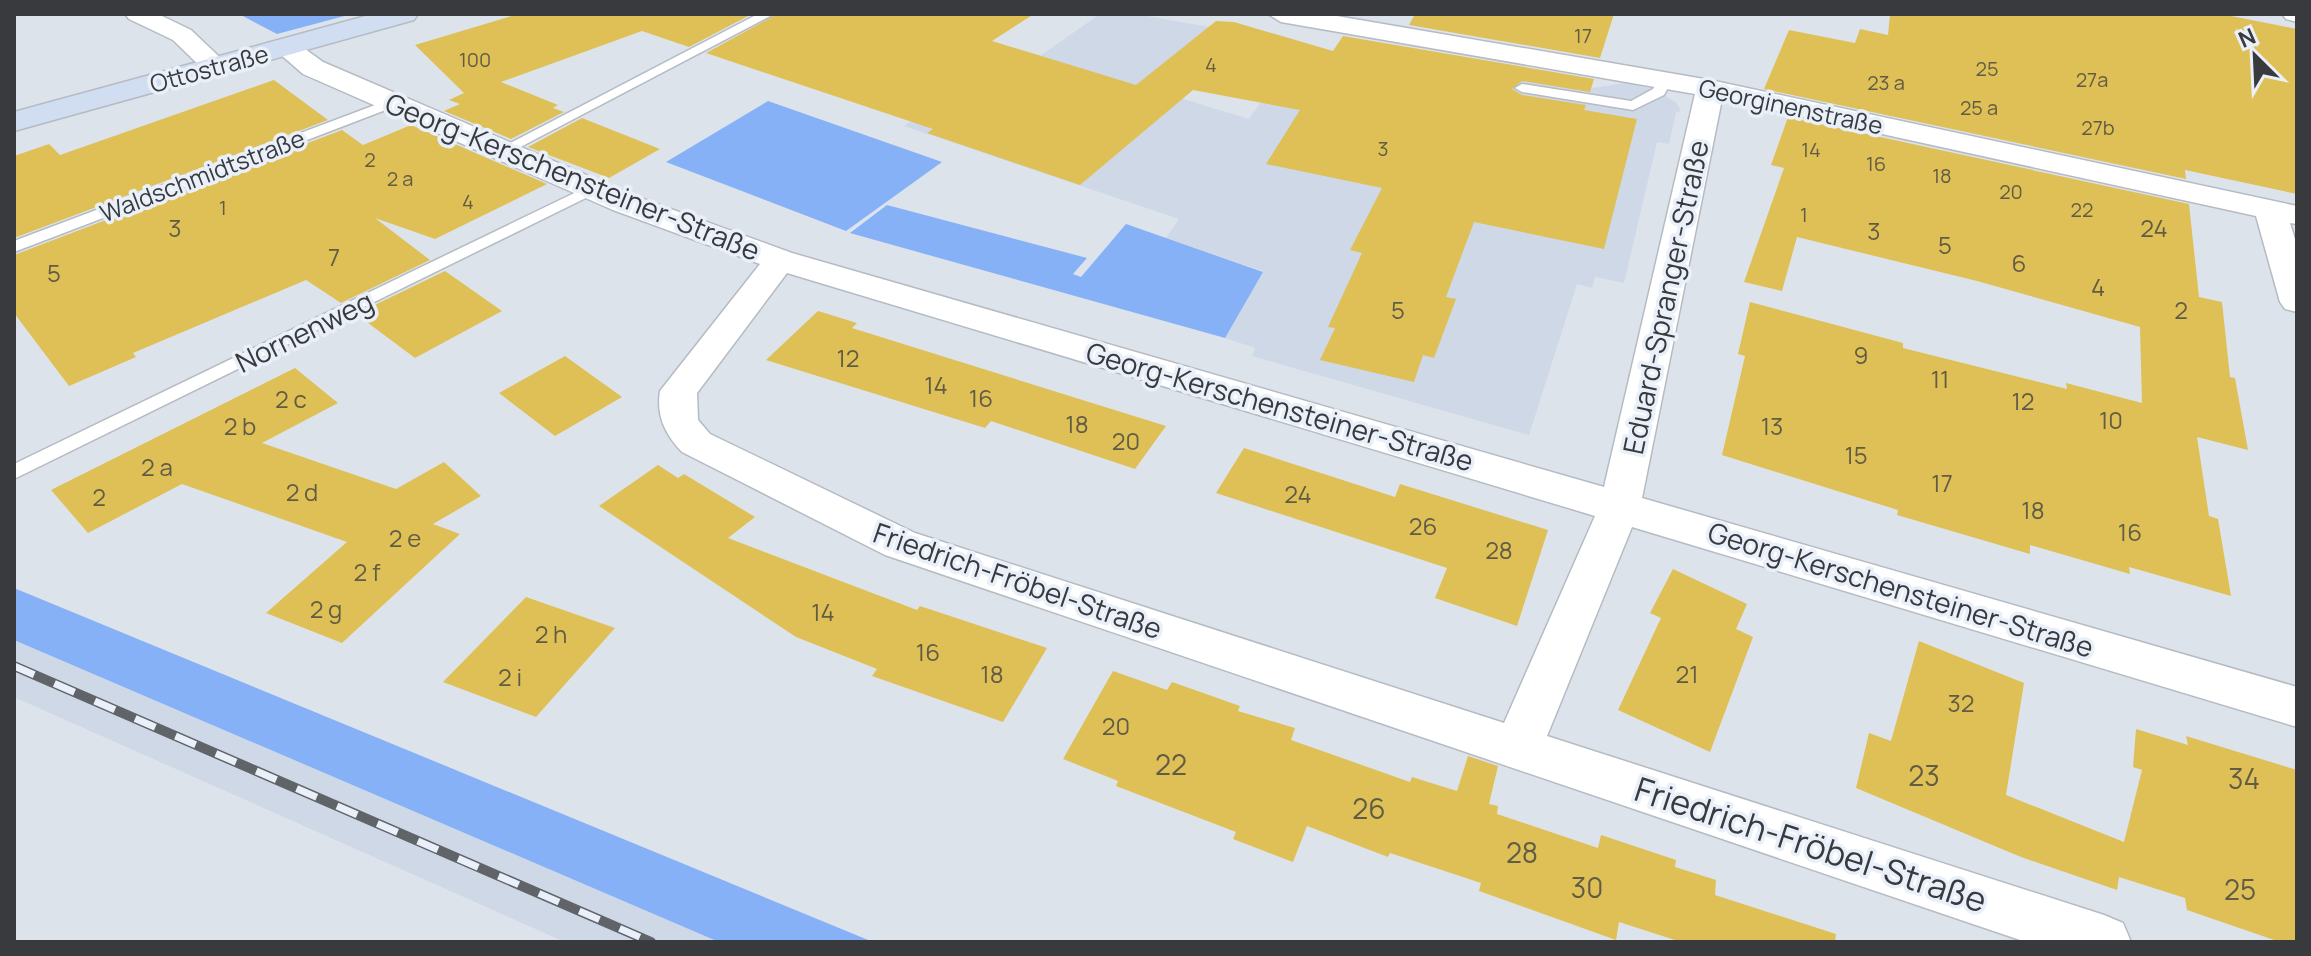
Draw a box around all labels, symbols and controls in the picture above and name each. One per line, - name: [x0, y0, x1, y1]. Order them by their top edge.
- north arrow: [2215, 16, 2295, 96]
- text: N: [2234, 21, 2260, 55]
- house number: 17: [1574, 22, 1592, 49]
- street label: Ottostraße: [146, 36, 272, 100]
- house number: 100: [459, 46, 491, 73]
- house number: 4: [1205, 51, 1217, 78]
- house number: 25: [1976, 55, 1998, 82]
- house number: 27a: [2076, 66, 2108, 93]
- house number: 23 a: [1867, 69, 1905, 96]
- street label: Georginenstraße: [1696, 70, 1886, 142]
- street label: Georg-Kerschensteiner-Straße: [380, 83, 766, 269]
- house number: 25 a: [1960, 94, 1998, 121]
- house number: 27b: [2081, 114, 2115, 141]
- street label: Waldschmidtstraße: [95, 121, 309, 229]
- house number: 3: [1377, 135, 1389, 162]
- house number: 14: [1801, 136, 1821, 163]
- street label: Eduard-Spranger-Straße: [1613, 137, 1717, 457]
- house number: 2: [364, 146, 376, 173]
- house number: 16: [1866, 150, 1886, 177]
- house number: 18: [1932, 162, 1952, 189]
- house number: 2 a: [387, 165, 413, 192]
- house number: 20: [1999, 178, 2023, 205]
- house number: 4: [462, 188, 474, 215]
- house number: 1: [219, 194, 227, 221]
- house number: 22: [2071, 196, 2093, 223]
- house number: 1: [1800, 201, 1808, 228]
- house number: 3: [168, 211, 182, 244]
- house number: 24: [2140, 211, 2168, 244]
- house number: 3: [1867, 214, 1881, 247]
- house number: 5: [1938, 228, 1952, 261]
- house number: 7: [328, 240, 340, 273]
- house number: 6: [2012, 246, 2026, 279]
- house number: 5: [47, 256, 61, 289]
- house number: 4: [2091, 270, 2105, 303]
- street label: Nornenweg: [229, 281, 379, 381]
- house number: 5: [1391, 293, 1405, 326]
- house number: 2: [2174, 293, 2188, 326]
- street label: Georg-Kerschensteiner-Straße: [1082, 332, 1478, 480]
- house number: 9: [1854, 338, 1868, 371]
- house number: 12: [836, 341, 860, 374]
- house number: 11: [1931, 362, 1949, 395]
- house number: 14: [924, 368, 948, 401]
- house number: 16: [969, 381, 993, 414]
- house number: 2 c: [275, 382, 307, 415]
- house number: 12: [2011, 384, 2035, 417]
- house number: 10: [2099, 403, 2123, 436]
- house number: 18: [1065, 407, 1089, 440]
- house number: 2 b: [224, 409, 256, 442]
- house number: 13: [1761, 409, 1783, 442]
- house number: 20: [1112, 424, 1140, 457]
- house number: 15: [1844, 438, 1868, 471]
- house number: 2 a: [141, 450, 173, 483]
- house number: 17: [1931, 466, 1953, 499]
- house number: 2 d: [286, 475, 318, 508]
- house number: 24: [1284, 477, 1312, 510]
- house number: 2: [92, 480, 106, 513]
- house number: 18: [2021, 493, 2045, 526]
- house number: 26: [1409, 509, 1437, 542]
- street label: Georg-Kerschensteiner-Straße: [1704, 512, 2098, 666]
- street label: Friedrich-Fröbel-Straße: [869, 513, 1167, 647]
- house number: 16: [2118, 515, 2142, 548]
- house number: 2 e: [389, 521, 421, 554]
- house number: 28: [1485, 533, 1513, 566]
- house number: 2 f: [354, 555, 381, 588]
- house number: 2 g: [310, 592, 342, 625]
- house number: 14: [811, 595, 835, 628]
- house number: 2 h: [535, 617, 567, 650]
- house number: 16: [916, 635, 940, 668]
- house number: 18: [980, 657, 1004, 690]
- house number: 21: [1675, 657, 1699, 690]
- house number: 2 i: [498, 660, 522, 693]
- house number: 32: [1948, 686, 1974, 719]
- house number: 20: [1102, 709, 1130, 742]
- house number: 22: [1155, 745, 1187, 783]
- house number: 23: [1908, 756, 1940, 794]
- house number: 34: [2228, 759, 2260, 797]
- street label: Friedrich-Fröbel-Straße: [1629, 765, 1993, 923]
- house number: 26: [1352, 789, 1386, 827]
- house number: 28: [1506, 833, 1538, 871]
- house number: 30: [1571, 868, 1603, 906]
- house number: 25: [2224, 870, 2256, 908]

